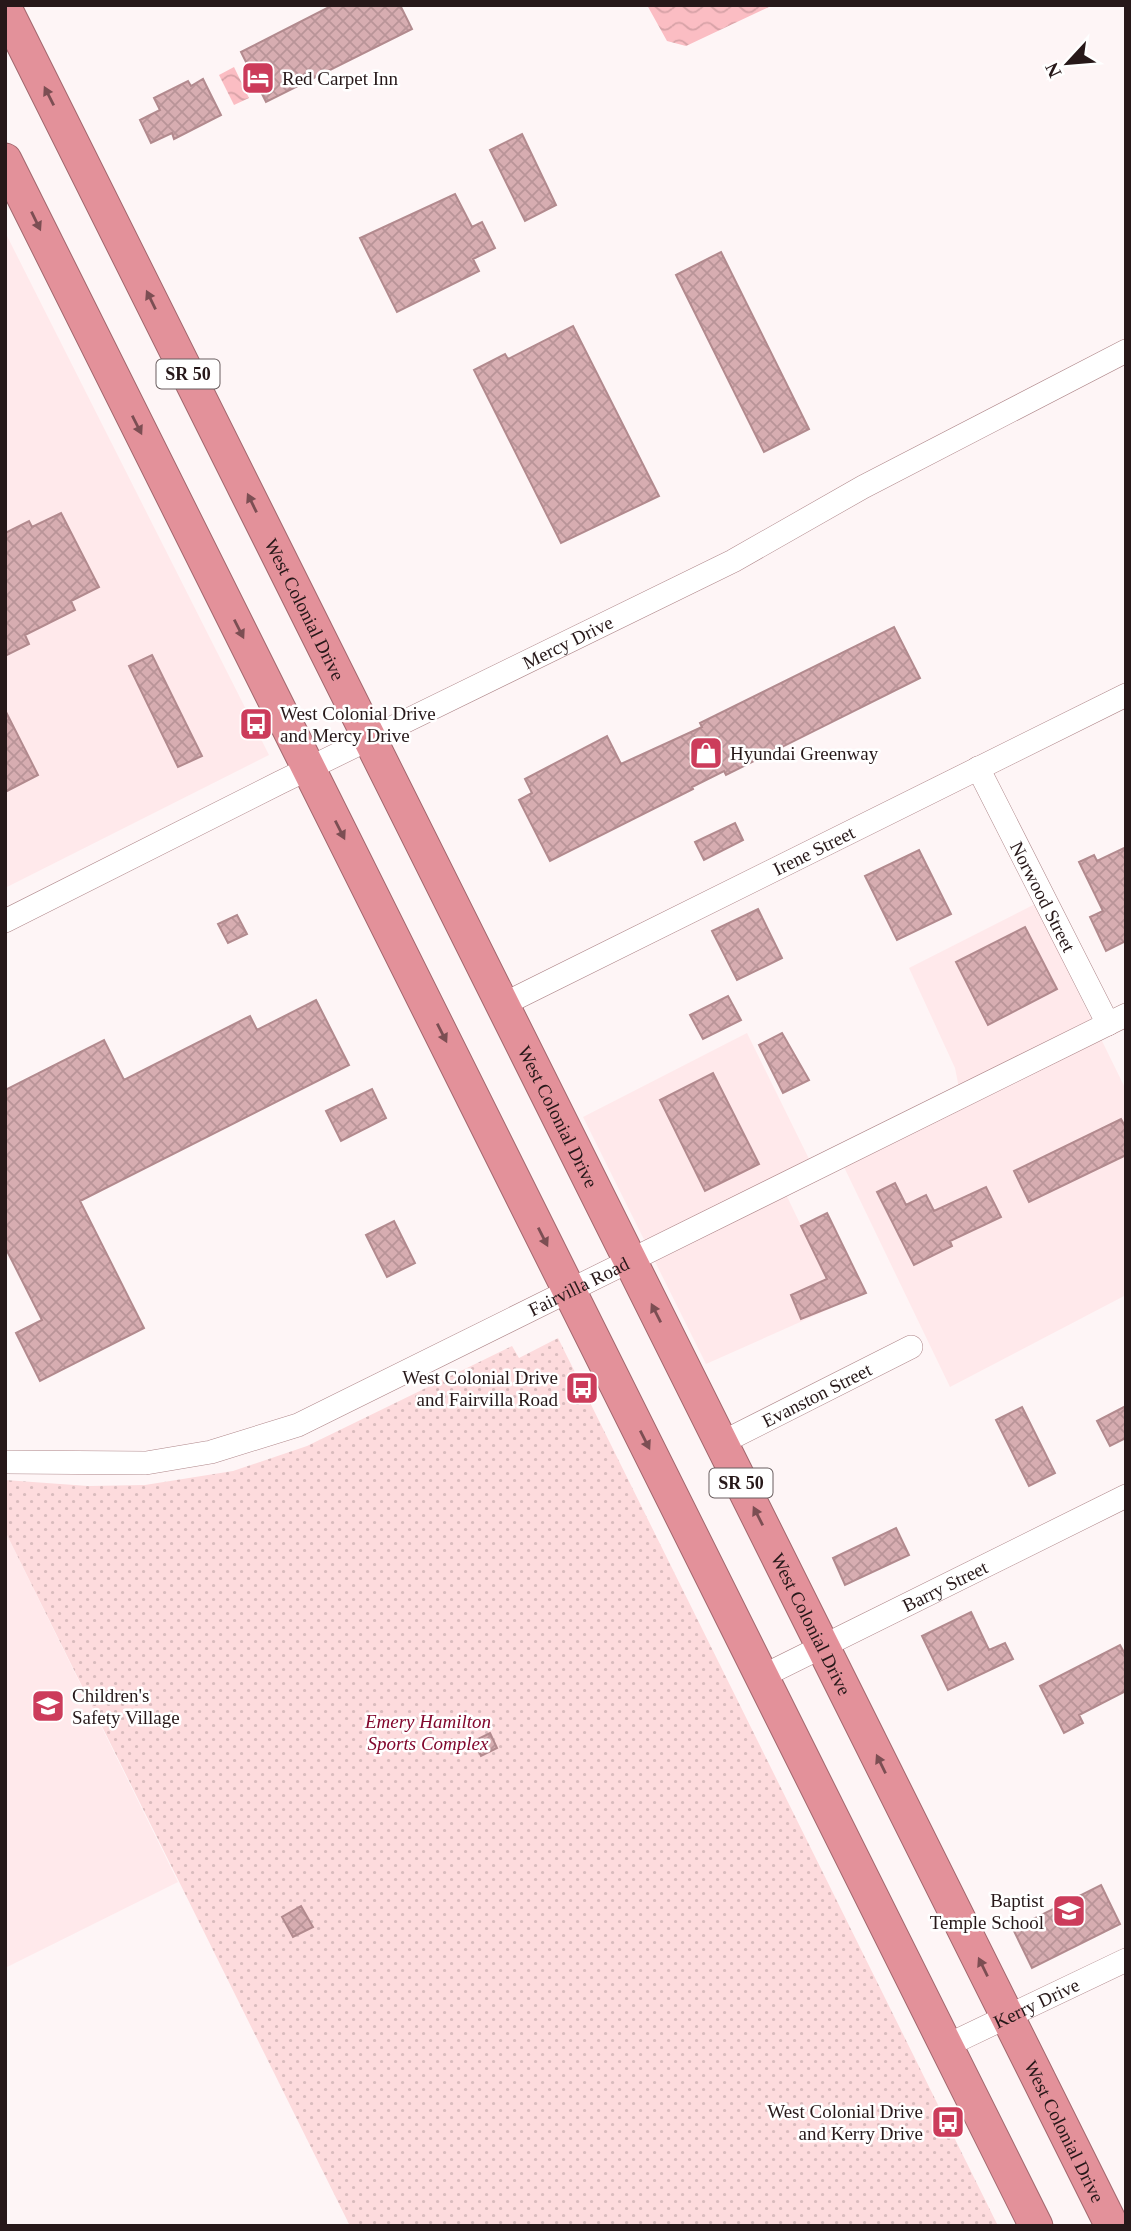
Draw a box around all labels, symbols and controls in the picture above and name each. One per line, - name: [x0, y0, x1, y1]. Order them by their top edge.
- north arrow: [1033, 28, 1103, 98]
- hotel icon: Red Carpet Inn: [239, 59, 277, 97]
- text: N: [1041, 59, 1066, 81]
- place label: Red Carpet Inn: [282, 68, 399, 89]
- one-way arrow: [44, 86, 55, 106]
- one-way arrow: [30, 211, 41, 231]
- one-way arrow: [145, 290, 156, 310]
- road number: SR 50: [156, 360, 220, 388]
- one-way arrow: [132, 415, 143, 435]
- one-way arrow: [247, 493, 258, 513]
- street label: West Colonial Drive: [261, 535, 349, 684]
- street label: Mercy Drive: [519, 611, 616, 673]
- one-way arrow: [232, 619, 244, 639]
- place label: West Colonial Drive and Mercy Drive: [280, 703, 436, 746]
- bus stop icon: West Colonial Drive and Mercy Drive: [237, 705, 275, 743]
- shop icon: Hyundai Greenway: [687, 734, 725, 772]
- place label: Hyundai Greenway: [730, 743, 879, 764]
- one-way arrow: [334, 820, 345, 840]
- street label: Irene Street: [770, 821, 858, 879]
- street label: Norwood Street: [1006, 838, 1080, 956]
- one-way arrow: [436, 1023, 447, 1043]
- street label: West Colonial Drive: [514, 1042, 602, 1191]
- one-way arrow: [538, 1227, 549, 1247]
- street label: Fairvilla Road: [525, 1252, 633, 1320]
- one-way arrow: [651, 1303, 662, 1323]
- street label: Evanston Street: [758, 1358, 875, 1431]
- place label: West Colonial Drive and Fairvilla Road: [402, 1367, 558, 1410]
- bus stop icon: West Colonial Drive and Fairvilla Road: [563, 1369, 601, 1407]
- one-way arrow: [640, 1430, 651, 1450]
- road number: SR 50: [710, 1468, 772, 1498]
- one-way arrow: [753, 1506, 764, 1526]
- street label: West Colonial Drive: [767, 1550, 856, 1698]
- street label: Barry Street: [899, 1556, 992, 1616]
- place label: Children's Safety Village: [72, 1685, 180, 1728]
- school or university icon: Children's Safety Village: [29, 1687, 67, 1725]
- park label: Emery Hamilton Sports Complex: [364, 1711, 491, 1754]
- one-way arrow: [876, 1754, 887, 1774]
- place label: Baptist Temple School: [930, 1890, 1045, 1933]
- school or university icon: Baptist Temple School: [1050, 1892, 1088, 1930]
- one-way arrow: [977, 1957, 988, 1977]
- street label: Kerry Drive: [990, 1974, 1082, 2032]
- street label: West Colonial Drive: [1021, 2057, 1109, 2206]
- place label: West Colonial Drive and Kerry Drive: [767, 2101, 923, 2144]
- bus stop icon: West Colonial Drive and Kerry Drive: [929, 2103, 967, 2141]

